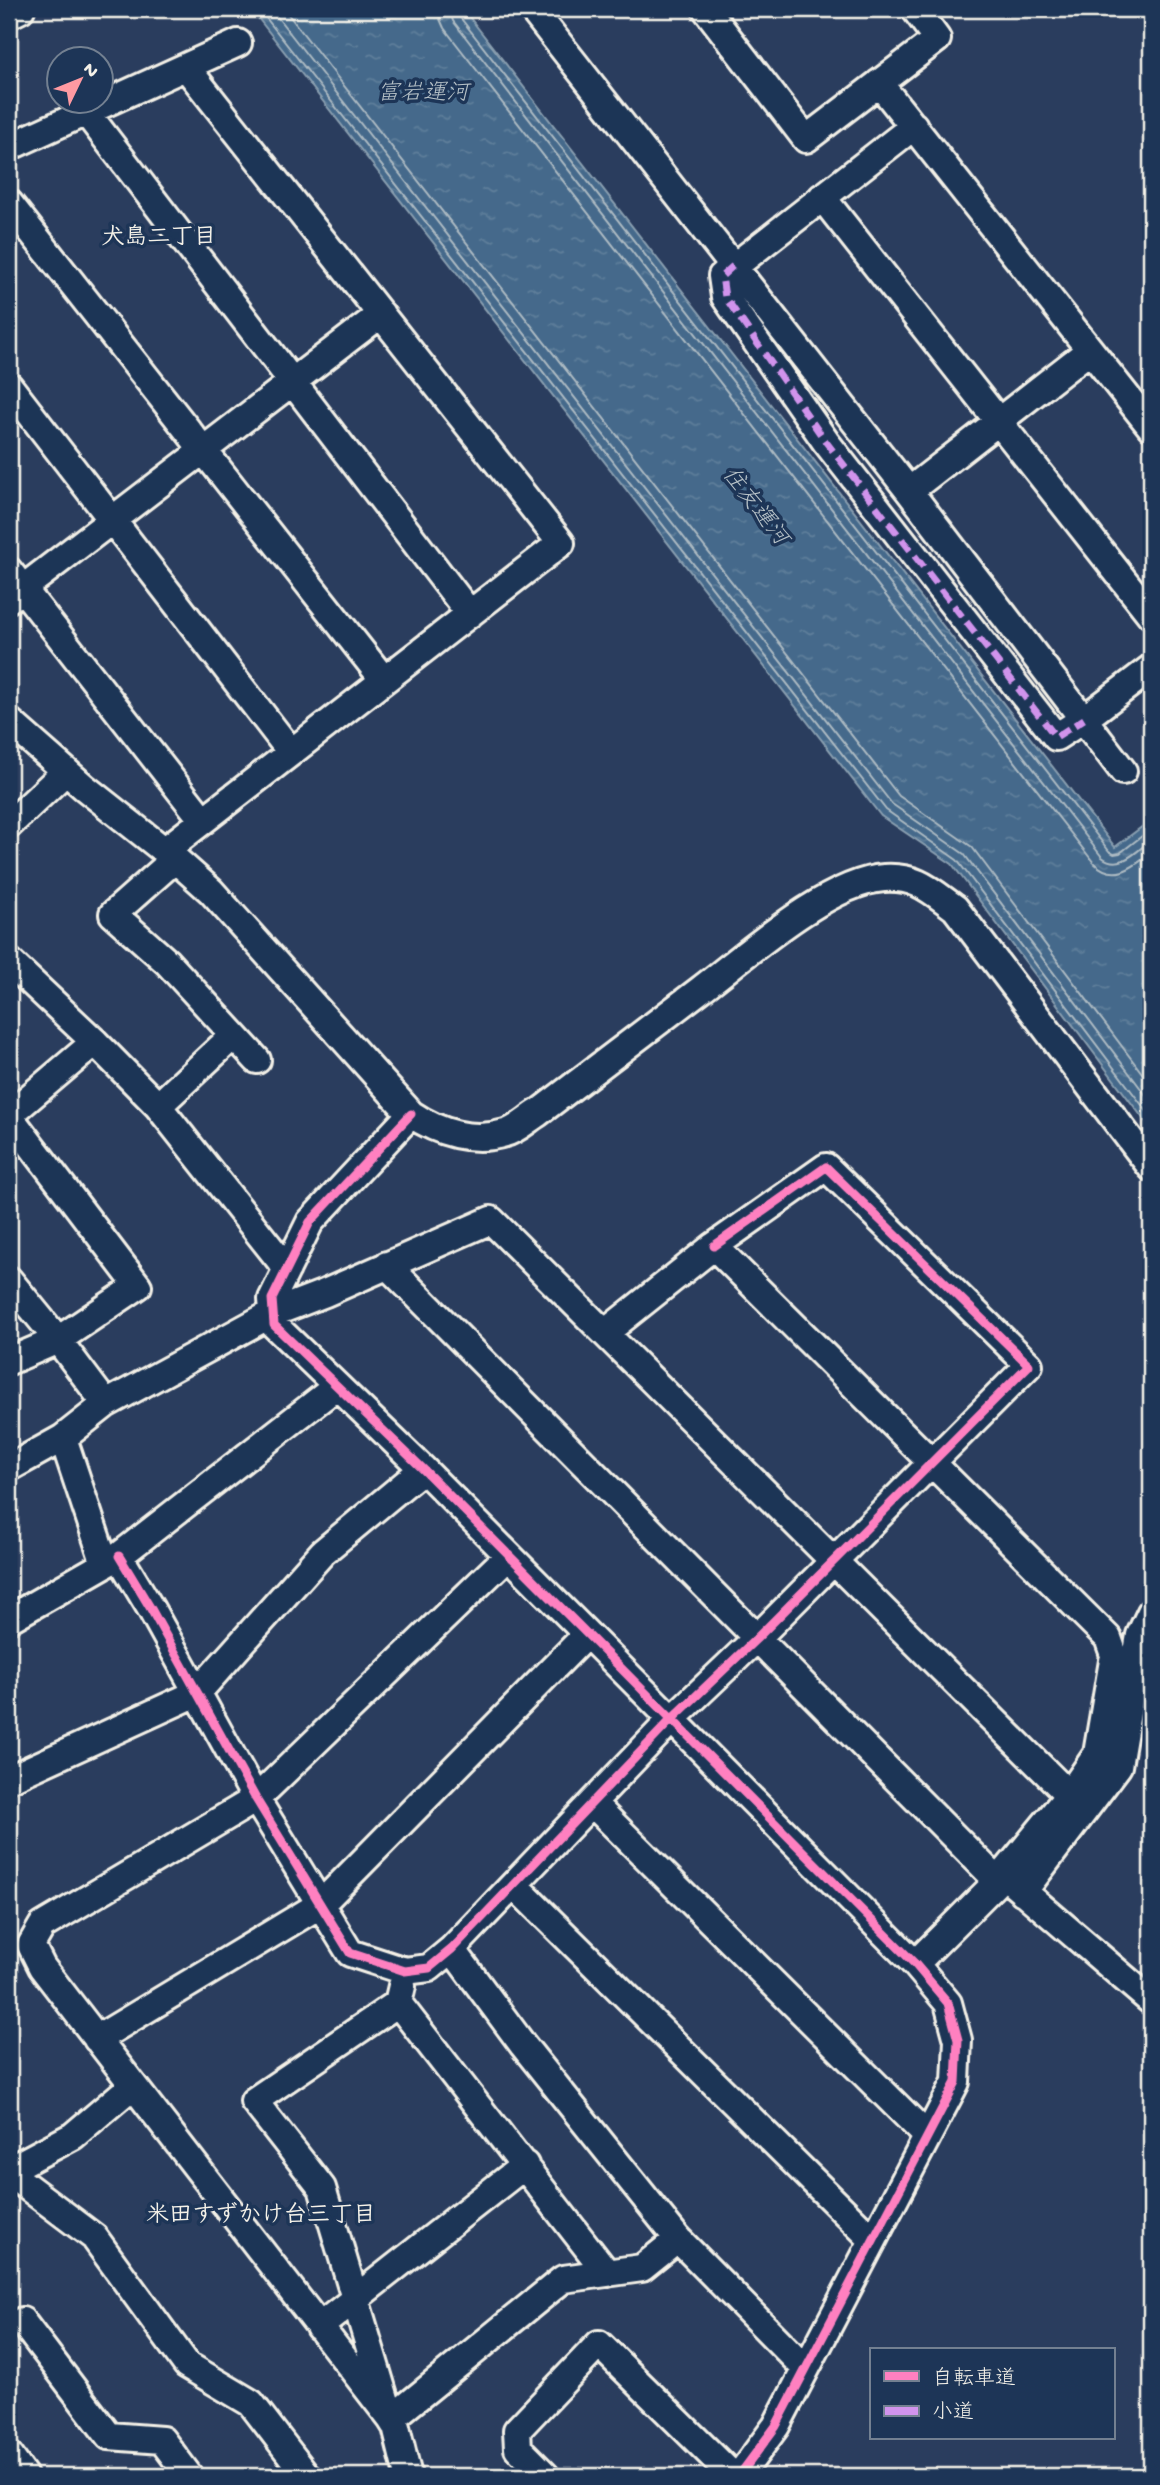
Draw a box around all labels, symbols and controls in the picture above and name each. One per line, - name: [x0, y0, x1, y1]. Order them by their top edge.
- north arrow: [46, 46, 116, 116]
- text: N: [77, 58, 103, 83]
- water label: 富岩運河: [377, 80, 472, 108]
- district label: 犬島二丁目: [102, 224, 217, 252]
- water label: 住友運河: [715, 462, 796, 554]
- district label: 米田すずかけ台三丁目: [146, 2201, 376, 2230]
- legend: [870, 2348, 1114, 2440]
- text: 自転車道: [932, 2366, 1016, 2393]
- text: 小道: [932, 2401, 974, 2427]

